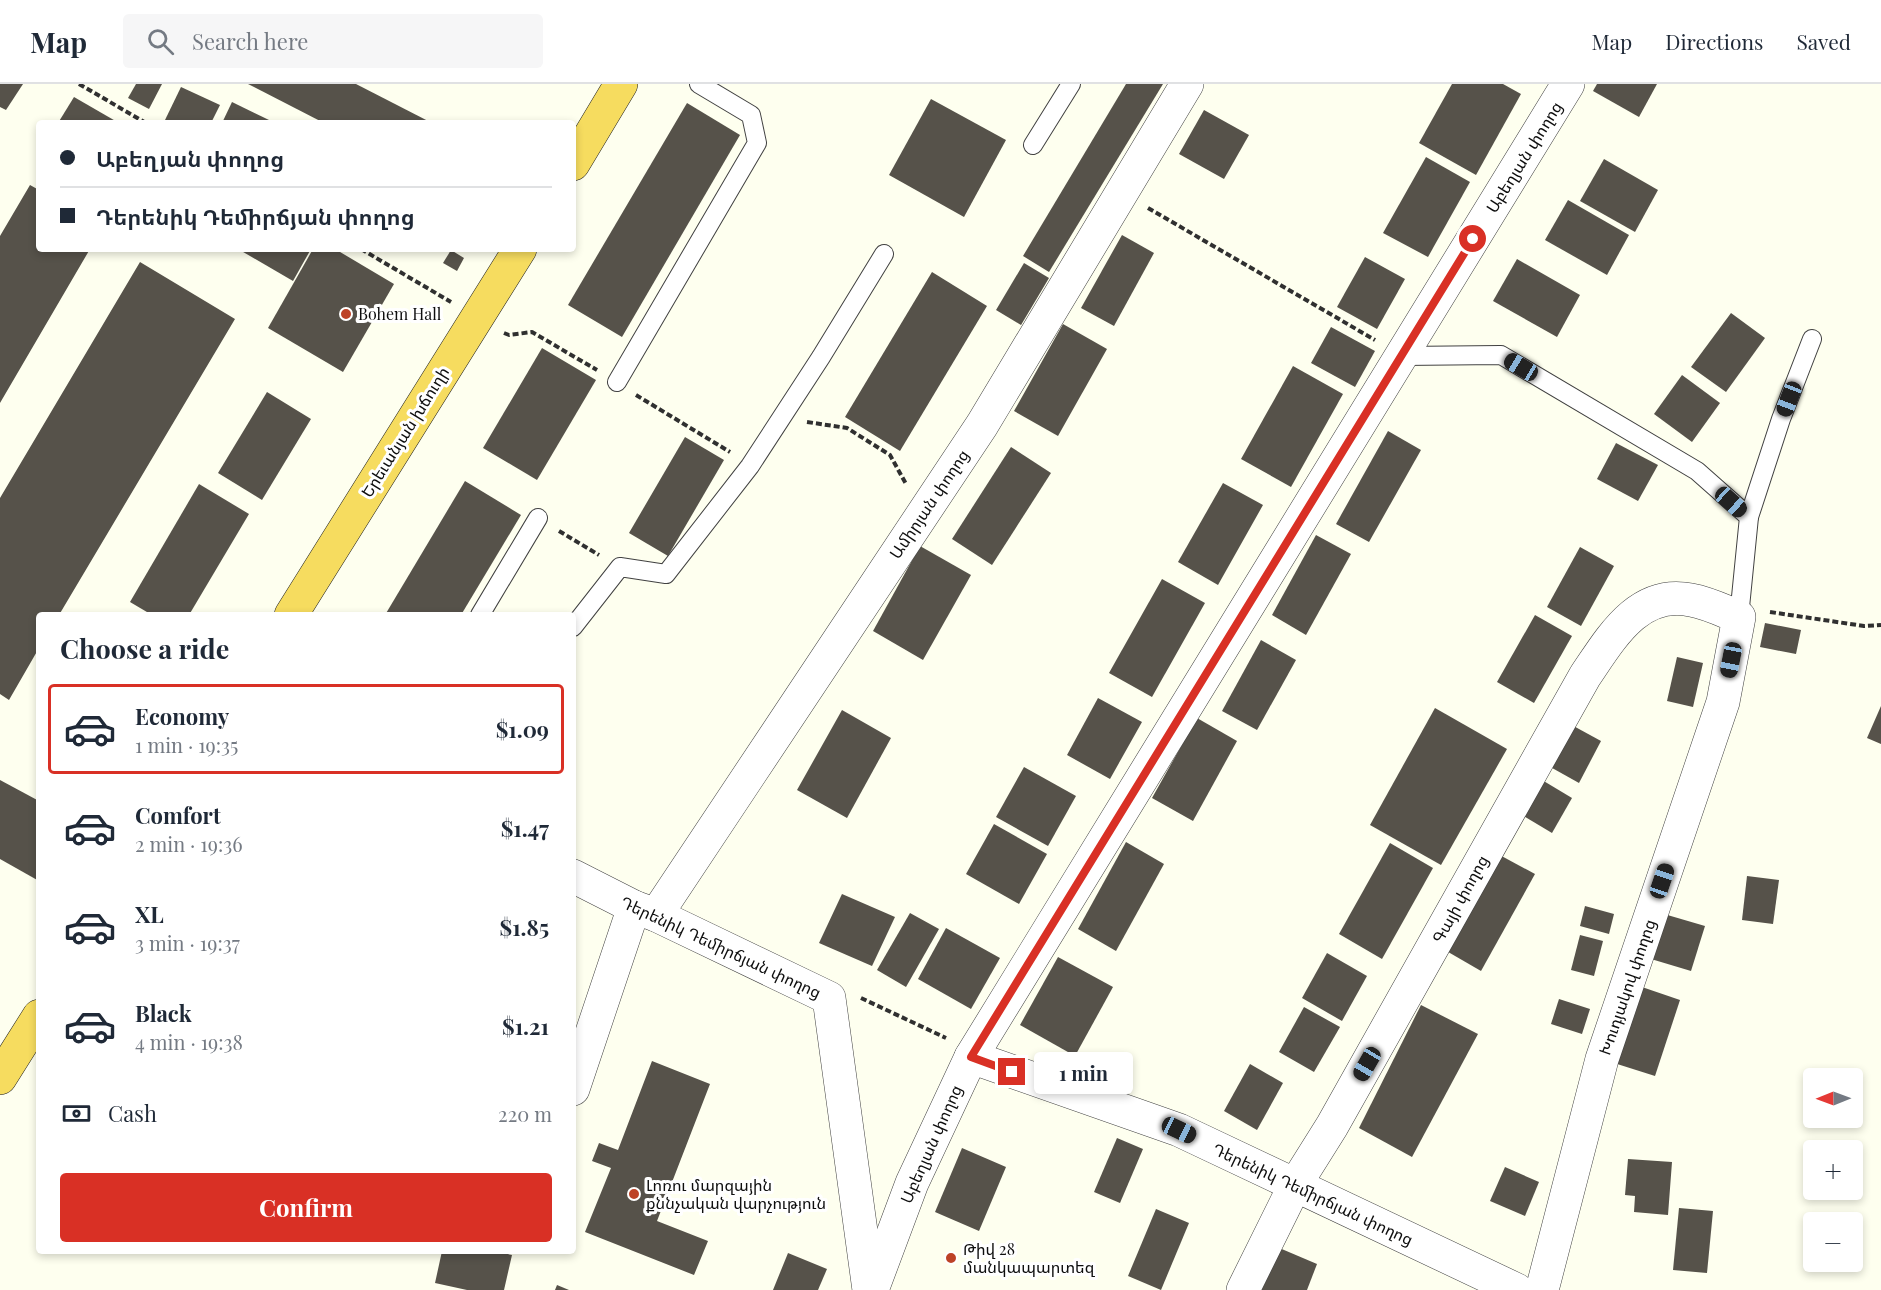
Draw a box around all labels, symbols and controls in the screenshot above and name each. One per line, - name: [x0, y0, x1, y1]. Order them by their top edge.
- search box: [123, 14, 543, 68]
- text: Map: [30, 23, 87, 60]
- icon: search: [144, 25, 177, 58]
- text: Search here: [192, 26, 308, 56]
- text: Map: [1591, 27, 1632, 55]
- text: Directions: [1665, 27, 1763, 55]
- text: Saved: [1796, 27, 1851, 55]
- street label: Աբեղյան փողոց: [1481, 97, 1566, 216]
- text: Աբեղյան փողոց: [96, 143, 284, 173]
- text: Դերենիկ Դեմիրճյան փողոց: [96, 201, 415, 231]
- route start: [1459, 225, 1486, 252]
- place label: Bohem Hall: [358, 303, 442, 324]
- marker: Bohem Hall: [339, 307, 353, 321]
- car: [1501, 350, 1541, 384]
- street label: Երեւանյան խճուղի: [356, 362, 453, 501]
- car: [1774, 379, 1804, 419]
- street label: Ամիրյան փողոց: [884, 445, 973, 562]
- car: [1712, 483, 1750, 521]
- text: Choose a ride: [60, 630, 229, 666]
- car: [1719, 641, 1743, 679]
- text: Economy: [135, 701, 229, 731]
- icon: car: [63, 702, 117, 756]
- text: $1.09: [496, 714, 549, 744]
- text: 1 min · 19:35: [135, 731, 238, 758]
- text: Comfort: [135, 800, 221, 830]
- icon: car: [63, 801, 117, 855]
- text: $1.47: [501, 813, 549, 843]
- text: 2 min · 19:36: [135, 830, 243, 857]
- street label: Գայի փողոց: [1427, 851, 1492, 946]
- car: [1648, 861, 1676, 901]
- street label: Դերենիկ Դեմիրճյան փողոց: [618, 891, 825, 1002]
- text: XL: [135, 899, 164, 929]
- icon: car: [63, 900, 117, 954]
- text: $1.85: [500, 912, 549, 942]
- street label: Խուդյակով փողոց: [1593, 916, 1660, 1057]
- text: 3 min · 19:37: [135, 929, 240, 956]
- text: Black: [135, 998, 192, 1028]
- icon: car: [63, 999, 117, 1053]
- text: $1.21: [502, 1011, 549, 1041]
- text: 4 min · 19:38: [135, 1028, 243, 1055]
- car: [1350, 1044, 1384, 1084]
- callout: 1 min: [1033, 1051, 1132, 1093]
- route end: [998, 1058, 1025, 1085]
- text: 1 min: [1059, 1059, 1108, 1086]
- north arrow: [1803, 1068, 1863, 1128]
- map controls: [1803, 1068, 1863, 1272]
- street label: Աբեղյան փողոց: [895, 1081, 966, 1206]
- icon: cash: [60, 1097, 93, 1130]
- text: Cash: [108, 1098, 157, 1128]
- text: 220 m: [498, 1100, 552, 1127]
- car: [1159, 1114, 1199, 1146]
- street label: Դերենիկ Դեմիրճյան փողոց: [1210, 1138, 1417, 1249]
- button: +: [1803, 1140, 1863, 1200]
- button: Confirm: [60, 1173, 552, 1242]
- place label: Լոռու մարզային քննչական վարչություն: [646, 1174, 826, 1213]
- marker: Լոռու մարզային քննչական վարչություն: [627, 1187, 641, 1201]
- button: −: [1803, 1212, 1863, 1272]
- place label: Թիվ 28 մանկապարտեզ: [963, 1238, 1096, 1277]
- marker: Թիվ 28 մանկապարտեզ: [944, 1251, 958, 1265]

